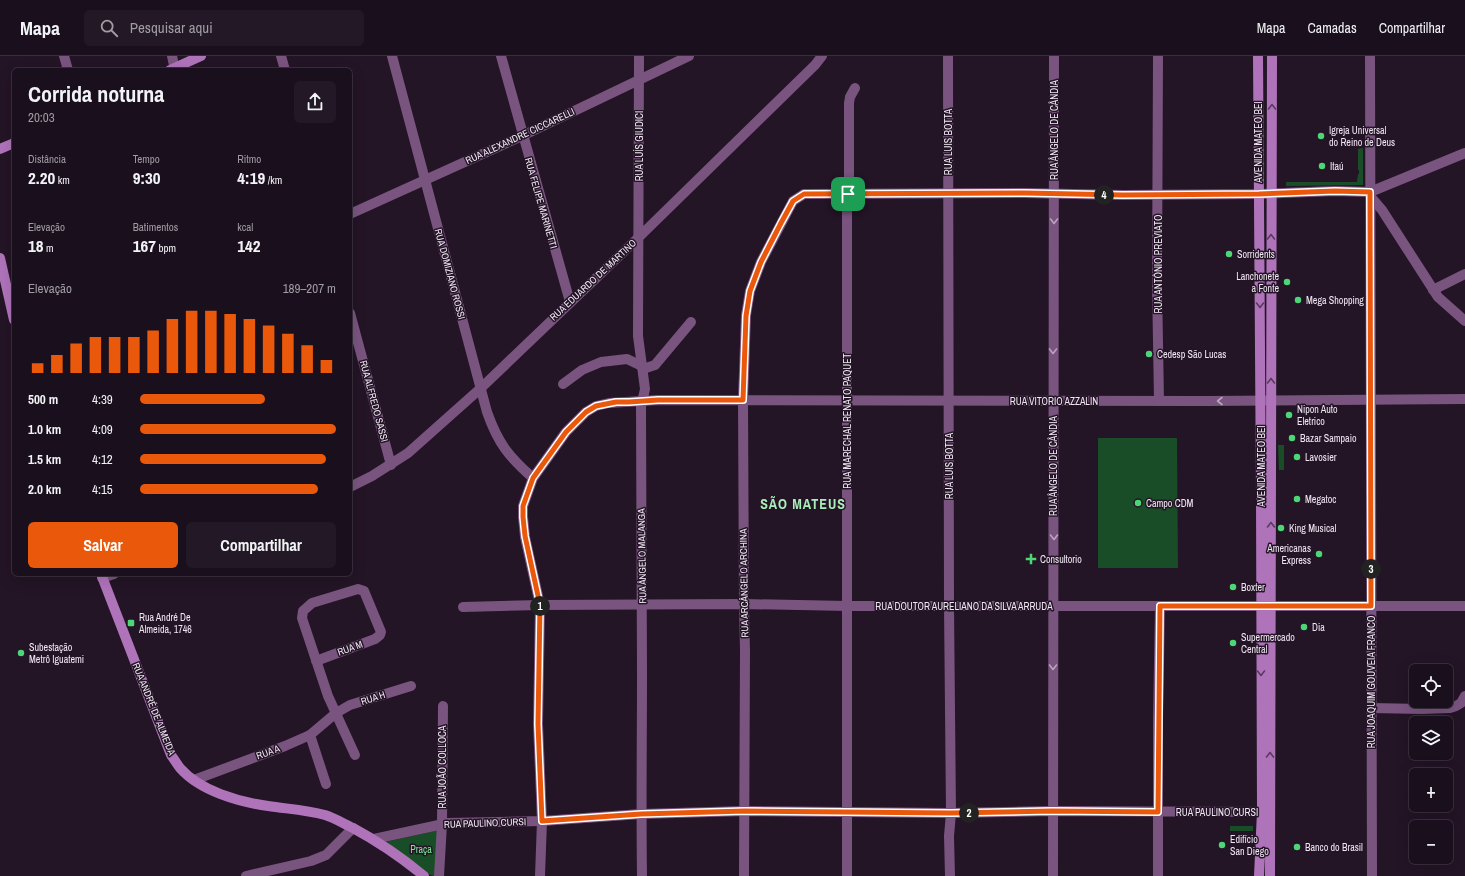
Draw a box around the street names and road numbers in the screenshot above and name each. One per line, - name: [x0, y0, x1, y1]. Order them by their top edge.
- street label: RUA ÂNGELO DE CÂNDIA: [1048, 80, 1061, 180]
- street label: AVENIDA MATEO BEI: [1252, 101, 1265, 184]
- street label: RUA ALEXANDRE CICCARELLI: [463, 105, 577, 167]
- street label: RUA LUIS BOTTA: [942, 108, 955, 175]
- street label: RUA LUÍS GIUDICI: [633, 111, 646, 181]
- street label: RUA FELIPE MARINETTI: [522, 156, 560, 250]
- street label: RUA ANTÔNIO PREVIATO: [1152, 215, 1165, 313]
- street label: RUA DOMIZIANO ROSSI: [432, 227, 468, 321]
- street label: RUA EDUARDO DE MARTINO: [547, 236, 639, 324]
- street label: RUA MARECHAL RENATO PAQUET: [841, 353, 854, 489]
- street label: RUA ALFREDO SASSI: [357, 359, 391, 443]
- street label: RUA VITORIO AZZALIN: [1010, 395, 1098, 408]
- street label: RUA ÂNGELO DE CÂNDIA: [1047, 416, 1060, 516]
- street label: AVENIDA MATEO BEI: [1255, 425, 1268, 508]
- street label: RUA LUIS BOTTA: [943, 432, 956, 499]
- street label: RUA ÂNGELO MALANGA: [635, 508, 649, 604]
- street label: RUA ARCÂNGELO ARCHINA: [737, 528, 751, 638]
- street label: RUA DOUTOR AURELIANO DA SILVA ARRUDA: [875, 600, 1053, 613]
- street label: RUA JOAQUIM GOUVEIA FRANCO: [1365, 616, 1378, 748]
- street label: RUA M: [336, 637, 365, 659]
- street label: RUA ANDRÉ DE ALMEIDA: [129, 661, 179, 758]
- street label: RUA H: [359, 688, 387, 708]
- street label: RUA JOÃO COLLOCA: [436, 725, 449, 808]
- street label: RUA A: [254, 742, 282, 762]
- street label: RUA PAULINO CURSI: [1176, 806, 1258, 819]
- street label: RUA PAULINO CURSI: [444, 815, 526, 831]

